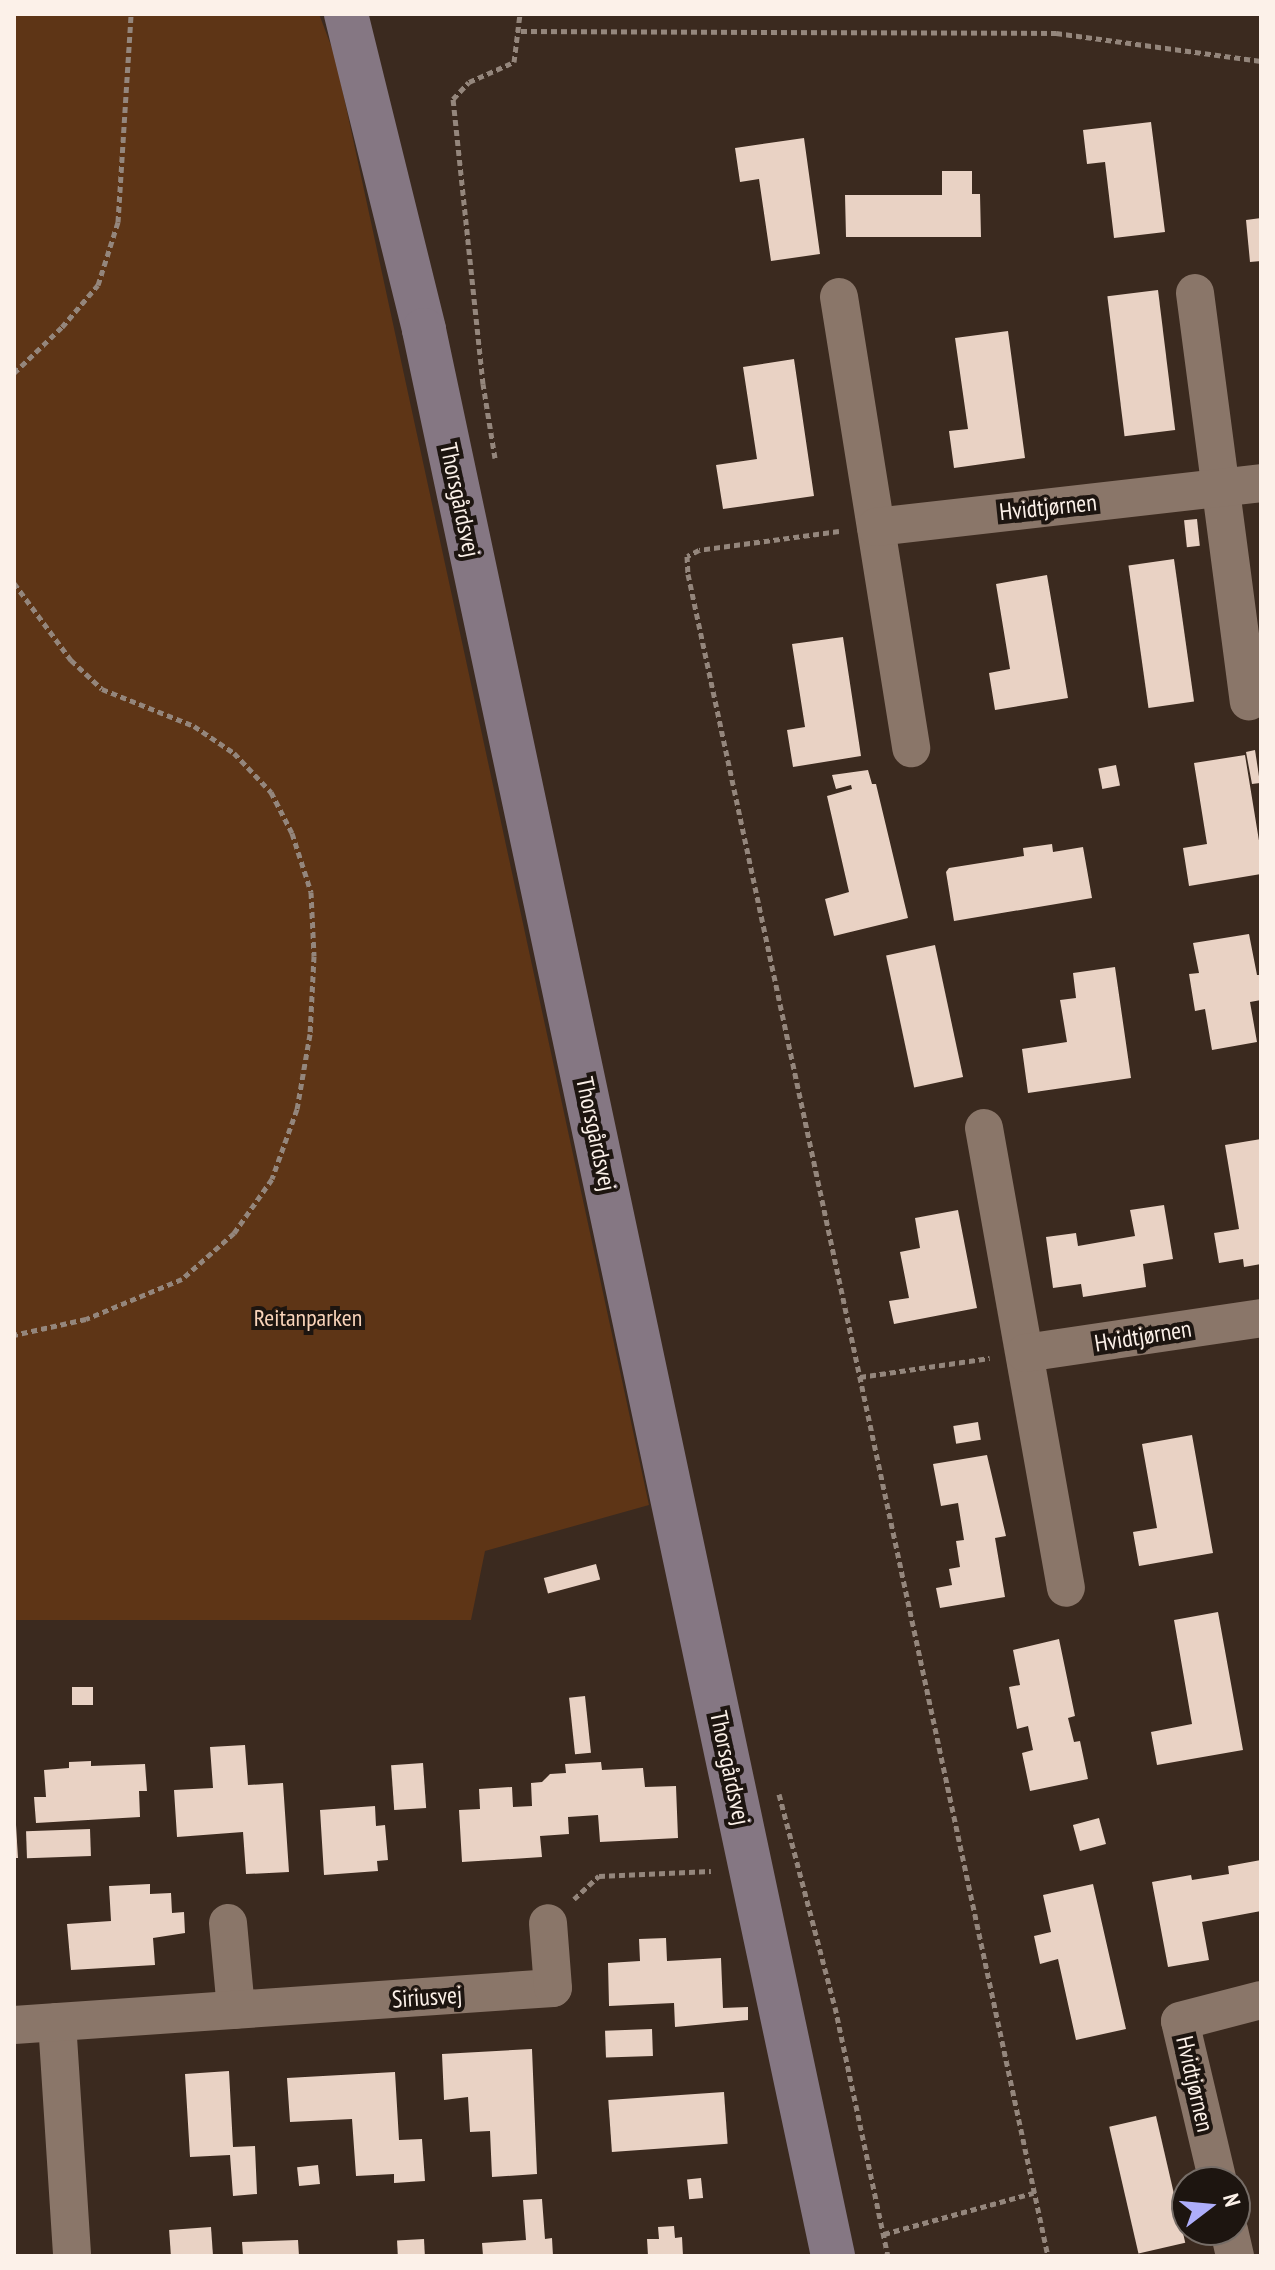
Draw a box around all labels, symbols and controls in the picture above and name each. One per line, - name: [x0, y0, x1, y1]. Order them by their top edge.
- street label: Thorsgårdsvej: [434, 440, 486, 560]
- street label: Hvidtjørnen: [998, 488, 1098, 526]
- street label: Thorsgårdsvej: [570, 1074, 622, 1194]
- park label: Reitanparken: [254, 1304, 362, 1332]
- street label: Hvidtjørnen: [1093, 1314, 1193, 1358]
- street label: Thorsgårdsvej: [704, 1708, 756, 1828]
- street label: Siriusvej: [391, 1980, 463, 2014]
- street label: Hvidtjørnen: [1170, 2033, 1220, 2135]
- north arrow: [1171, 2166, 1251, 2246]
- text: N: [1217, 2190, 1247, 2210]

